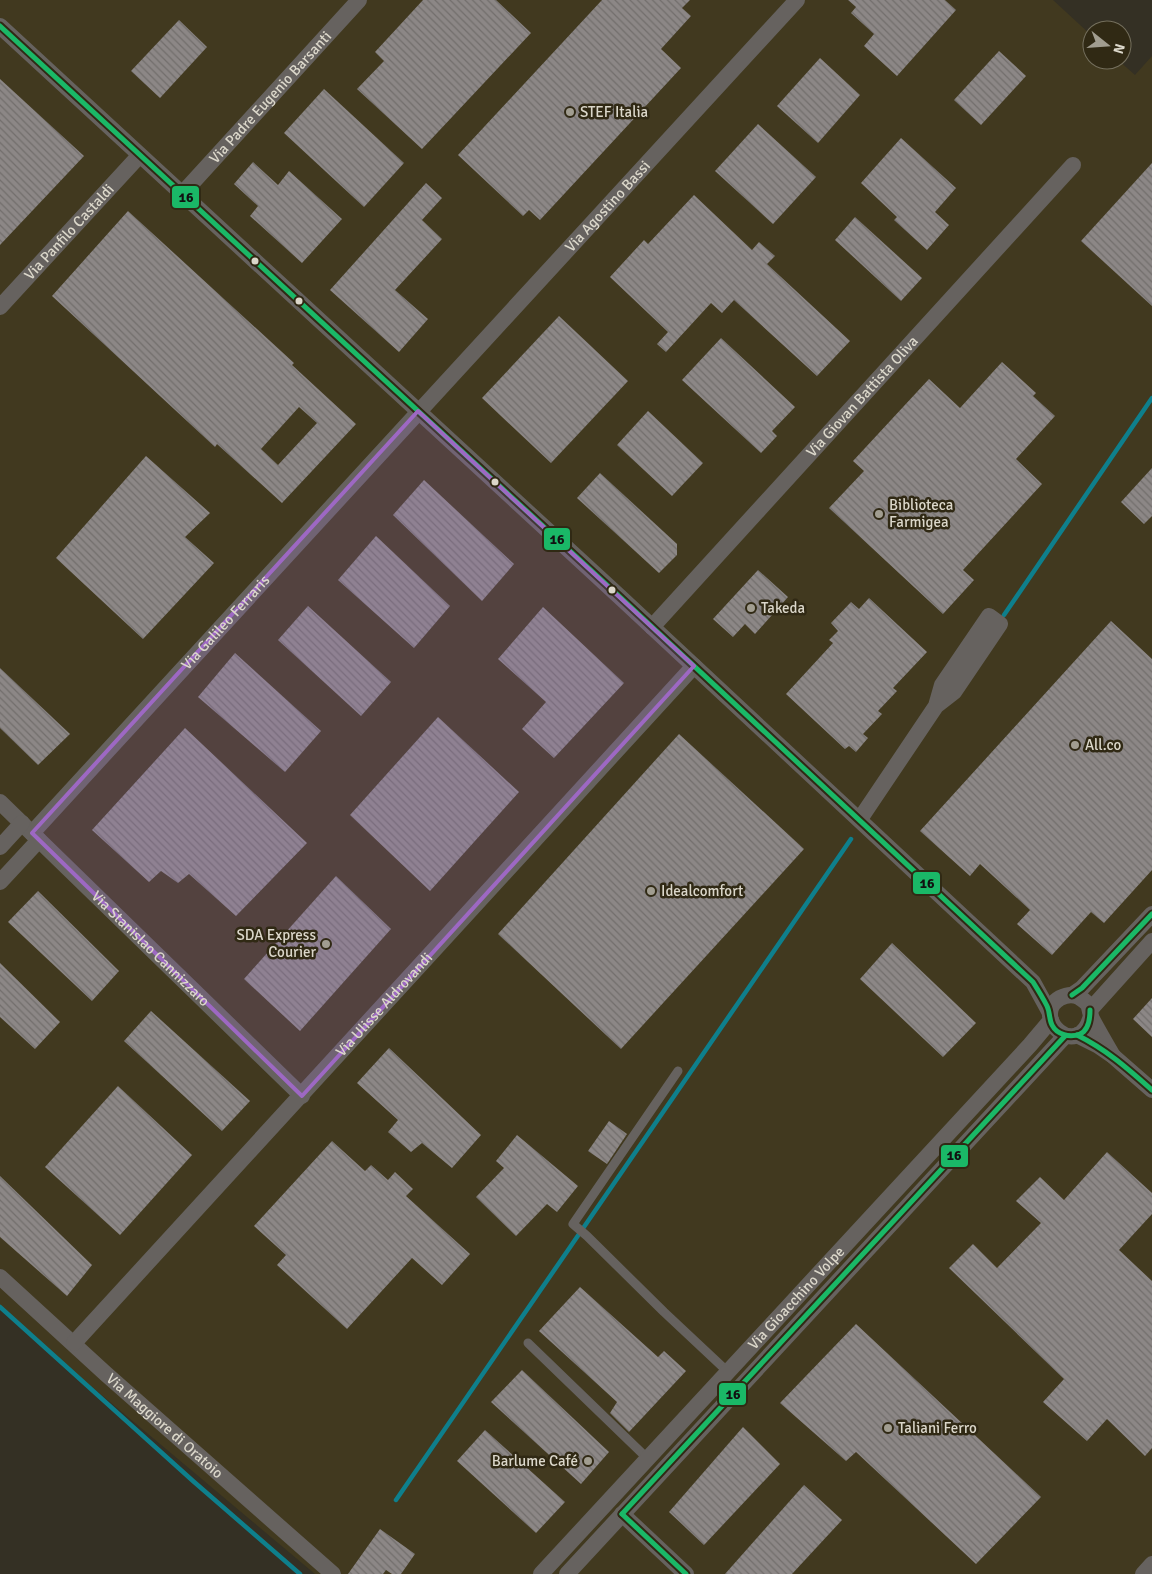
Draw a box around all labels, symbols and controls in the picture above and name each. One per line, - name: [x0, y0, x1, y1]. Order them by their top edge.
- north arrow: [1082, 20, 1132, 70]
- street label: Via Padre Eugenio Barsanti: [205, 27, 335, 167]
- text: N: [1109, 42, 1129, 56]
- place label: STEF Italia: [580, 103, 648, 121]
- marker: STEF Italia: [564, 106, 576, 118]
- street label: Via Agostino Bassi: [561, 157, 654, 256]
- street label: Via Panfilo Castaldi: [20, 180, 118, 284]
- line badge: 16: [171, 185, 200, 209]
- text: 16: [178, 189, 194, 206]
- unlabelled marker: [250, 256, 260, 266]
- unlabelled marker: [294, 296, 304, 306]
- street label: Via Giovan Battista Oliva: [802, 332, 922, 461]
- unlabelled marker: [490, 477, 500, 487]
- place label: Biblioteca Farmigea: [889, 496, 953, 531]
- marker: Biblioteca Farmigea: [873, 508, 885, 520]
- line badge: 16: [543, 527, 571, 551]
- text: 16: [549, 531, 565, 548]
- street label: Via Galileo Ferraris: [178, 571, 274, 673]
- unlabelled marker: [607, 585, 617, 595]
- place label: Takeda: [761, 599, 805, 617]
- marker: Takeda: [745, 602, 757, 614]
- place label: All.co: [1085, 736, 1122, 754]
- marker: All.co: [1069, 739, 1081, 751]
- line badge: 16: [912, 871, 941, 895]
- text: 16: [919, 875, 935, 892]
- place label: Idealcomfort: [661, 882, 743, 900]
- marker: Idealcomfort: [645, 885, 657, 897]
- street label: Via Stanislao Cannizzaro: [88, 887, 213, 1010]
- place label: SDA Express Courier: [236, 926, 316, 961]
- marker: SDA Express Courier: [320, 938, 332, 950]
- street label: Via Ulisse Aldrovandi: [332, 949, 436, 1060]
- line badge: 16: [940, 1144, 969, 1168]
- text: 16: [946, 1147, 962, 1164]
- street label: Via Gioacchino Volpe: [744, 1243, 848, 1353]
- street label: Via Maggiore di Oratoio: [103, 1369, 227, 1482]
- line badge: 16: [718, 1382, 747, 1406]
- text: 16: [725, 1386, 741, 1403]
- place label: Taliani Ferro: [898, 1419, 977, 1437]
- marker: Taliani Ferro: [882, 1422, 894, 1434]
- place label: Barlume Café: [492, 1452, 578, 1470]
- marker: Barlume Café: [582, 1455, 594, 1467]

